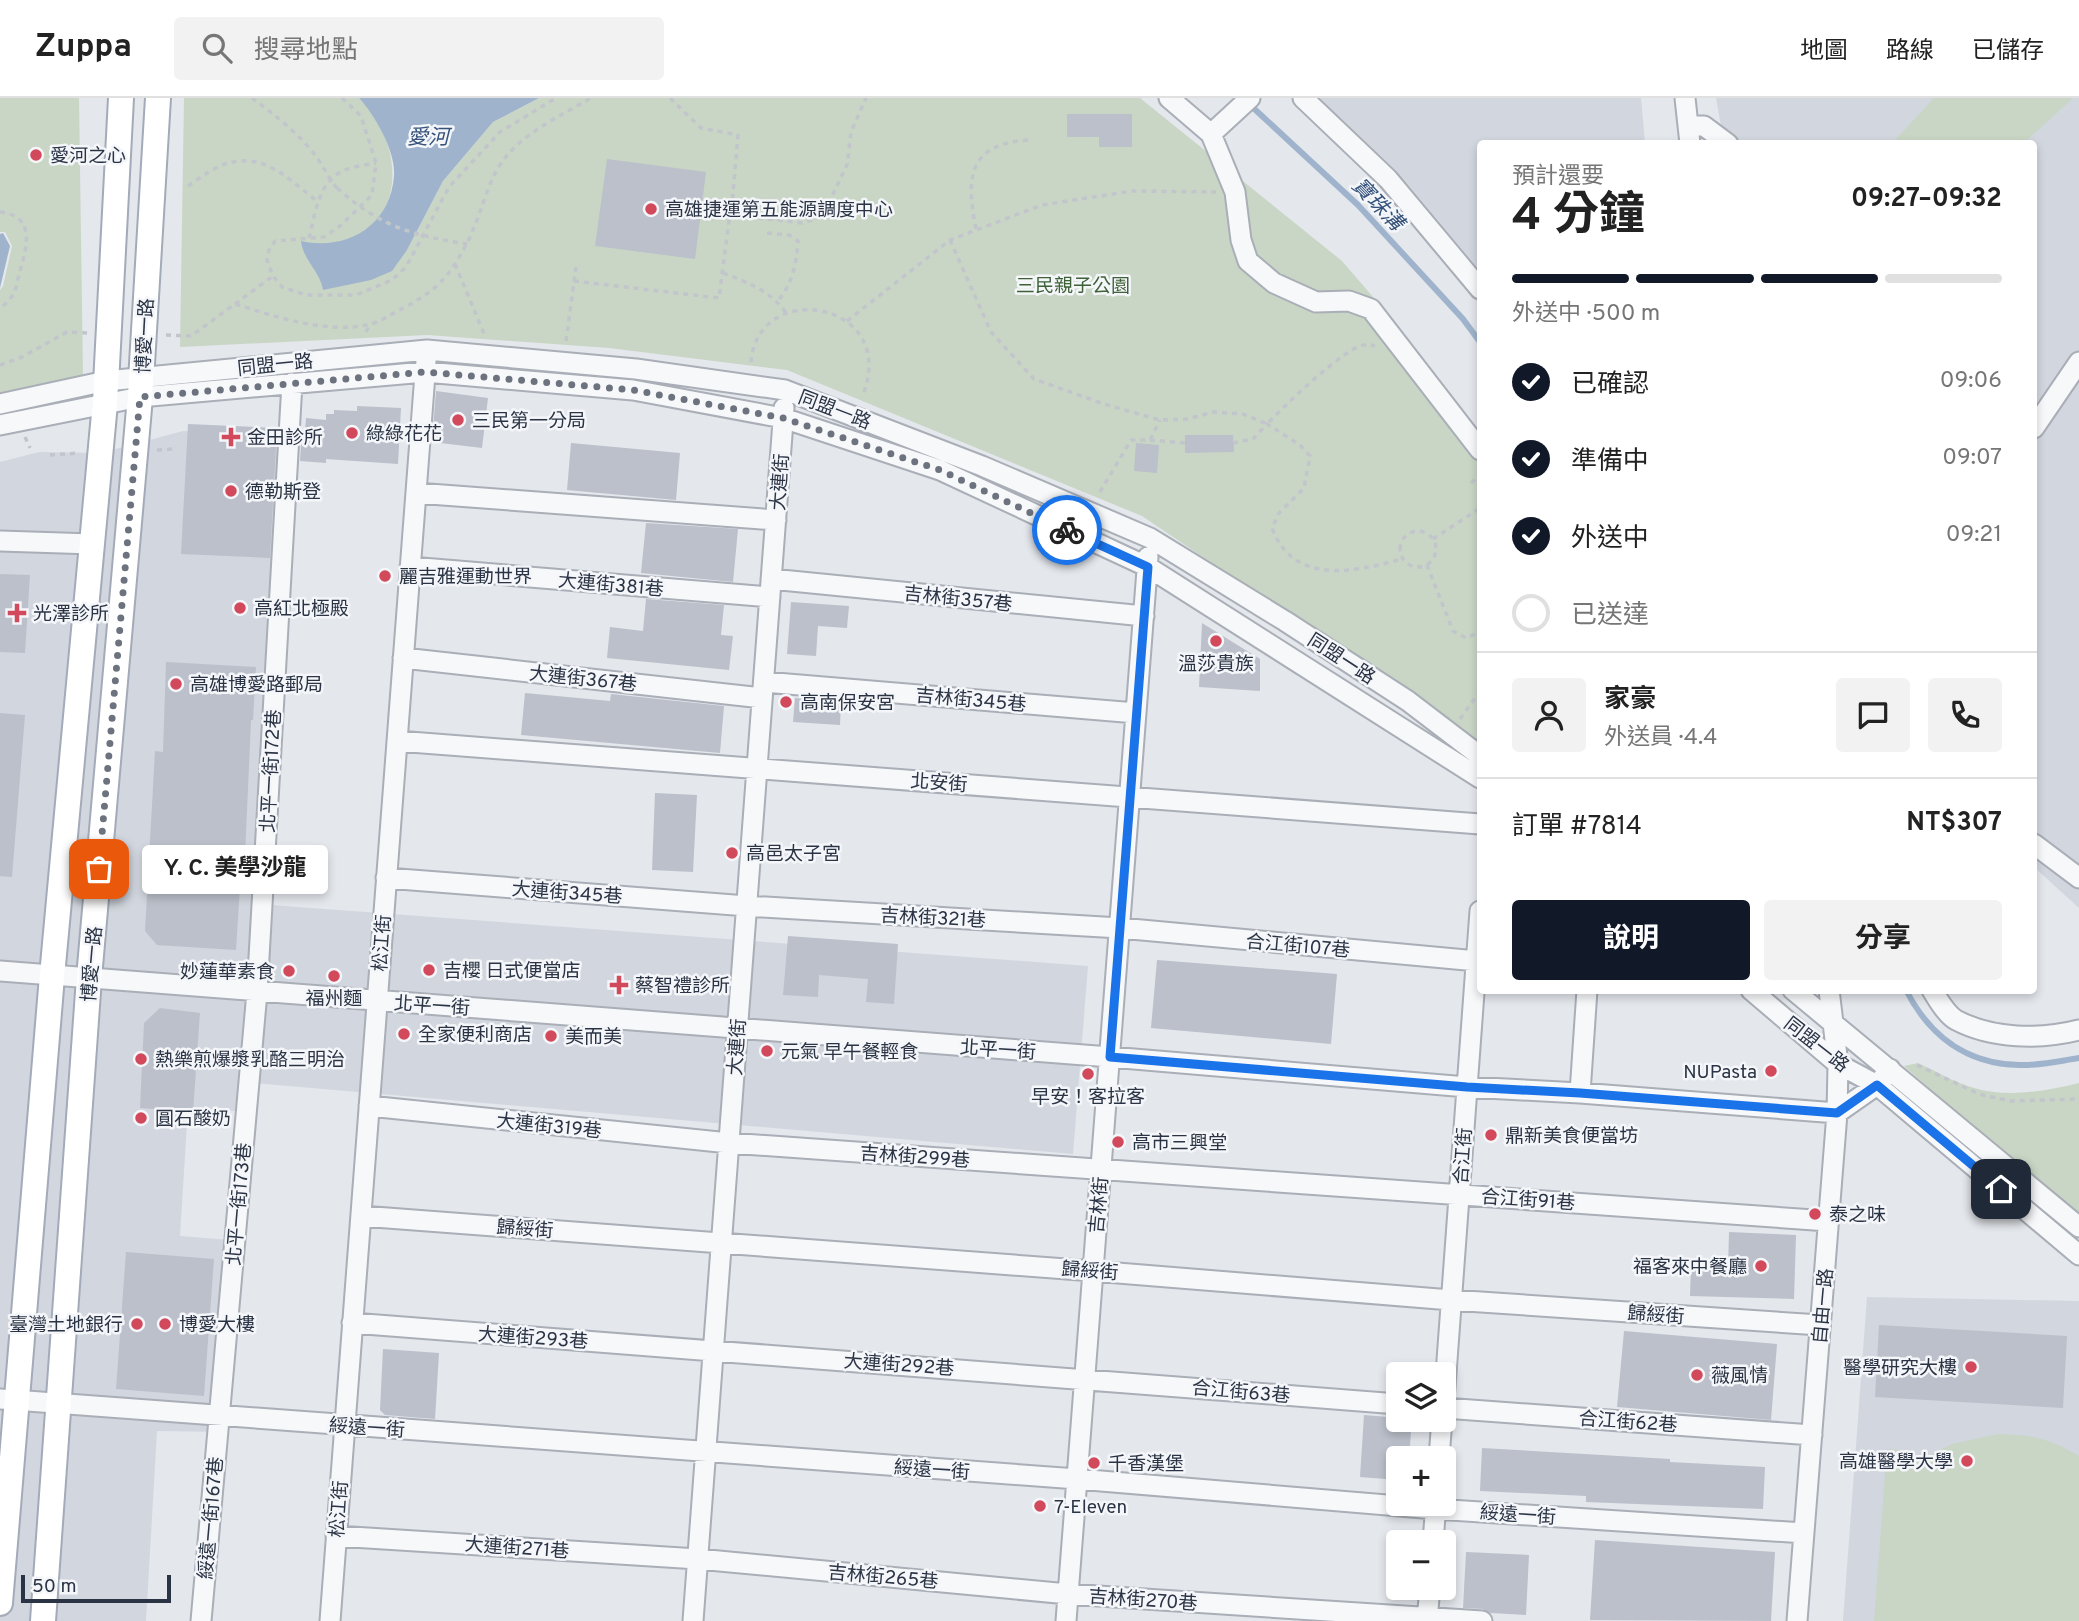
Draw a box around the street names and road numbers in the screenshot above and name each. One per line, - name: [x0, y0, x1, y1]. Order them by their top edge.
- street label: 博愛一路: [132, 298, 160, 375]
- street label: 同盟一路: [236, 350, 314, 382]
- street label: 同盟一路: [794, 386, 874, 436]
- street label: 大連街: [767, 453, 795, 511]
- street label: 大連街381巷: [557, 569, 665, 603]
- street label: 吉林街357巷: [902, 582, 1013, 618]
- street label: 同盟一路: [1302, 629, 1379, 690]
- street label: 大連街367巷: [528, 662, 638, 698]
- street label: 吉林街345巷: [914, 684, 1027, 718]
- street label: 北平一街172巷: [257, 709, 287, 833]
- street label: 北安街: [910, 770, 968, 798]
- street label: 大連街345巷: [511, 878, 623, 910]
- street label: 吉林街321巷: [879, 904, 986, 934]
- street label: 松江街: [369, 914, 397, 972]
- street label: 博愛一路: [78, 925, 108, 1003]
- street label: 合江街107巷: [1245, 930, 1351, 964]
- street label: 北平一街: [393, 992, 471, 1022]
- street label: 同盟一路: [1778, 1013, 1853, 1078]
- street label: 大連街: [724, 1018, 752, 1076]
- street label: 北平一街: [959, 1036, 1037, 1066]
- street label: 大連街319巷: [495, 1110, 603, 1144]
- street label: 合江街: [1450, 1127, 1478, 1185]
- street label: 北平一街173巷: [223, 1142, 257, 1267]
- street label: 吉林街299巷: [859, 1142, 971, 1174]
- street label: 吉林街: [1086, 1176, 1114, 1235]
- street label: 合江街91巷: [1480, 1186, 1576, 1216]
- street label: 歸綏街: [496, 1216, 554, 1244]
- street label: 歸綏街: [1061, 1258, 1119, 1286]
- street label: 自由一路: [1809, 1267, 1839, 1345]
- street label: 歸綏街: [1627, 1302, 1685, 1330]
- street label: 大連街293巷: [477, 1323, 589, 1355]
- street label: 大連街292巷: [843, 1350, 955, 1382]
- street label: 合江街63巷: [1191, 1377, 1291, 1409]
- street label: 合江街62巷: [1578, 1408, 1678, 1438]
- street label: 綏遠一街: [328, 1414, 406, 1444]
- street label: 綏遠一街167巷: [195, 1456, 229, 1580]
- street label: 綏遠一街: [893, 1456, 971, 1486]
- street label: 松江街: [326, 1480, 354, 1538]
- street label: 綏遠一街: [1479, 1501, 1557, 1531]
- street label: 大連街271巷: [464, 1533, 570, 1565]
- street label: 吉林街265巷: [827, 1561, 939, 1595]
- street label: 吉林街270巷: [1088, 1585, 1198, 1617]

